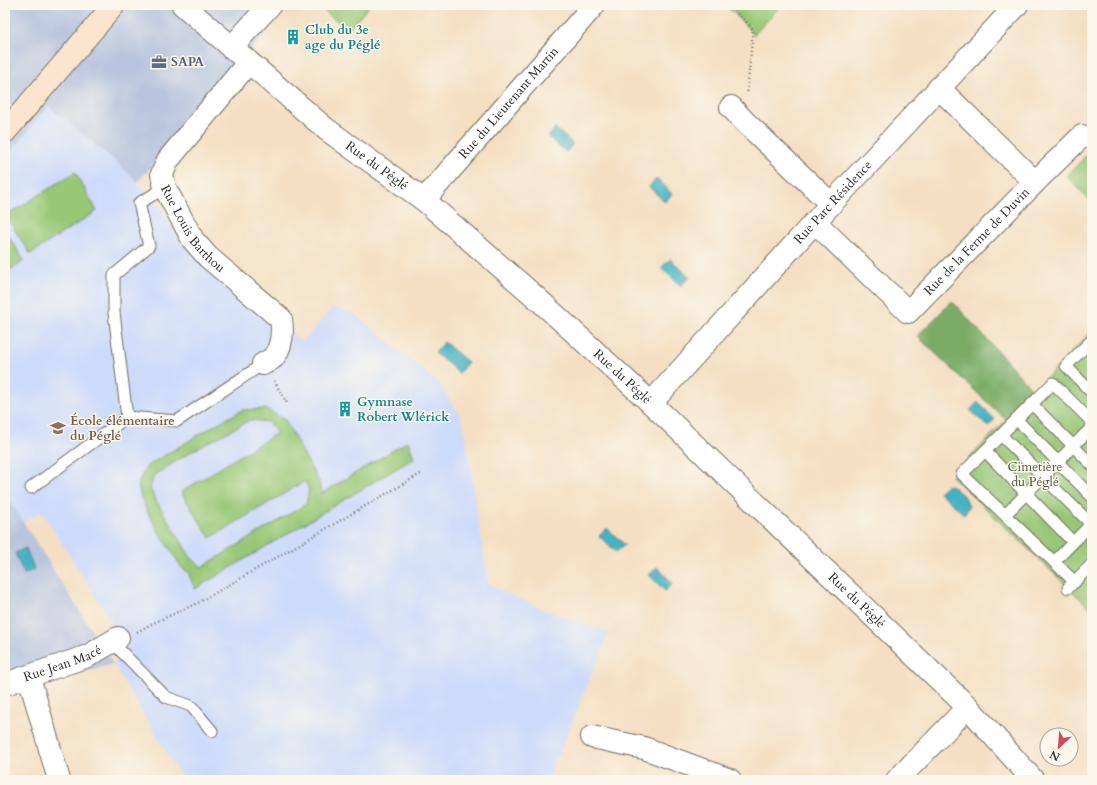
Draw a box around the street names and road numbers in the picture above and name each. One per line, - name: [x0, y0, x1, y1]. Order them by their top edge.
- street label: Rue du Lieutenant Martin: [455, 42, 563, 163]
- street label: Rue du Péglé: [342, 137, 412, 195]
- street label: Rue Parc Résidence: [790, 156, 876, 248]
- street label: Rue Louis Barthou: [156, 182, 229, 277]
- street label: Rue de la Ferme de Duvin: [920, 183, 1034, 299]
- street label: Rue du Péglé: [589, 345, 656, 408]
- street label: Rue du Péglé: [824, 569, 889, 632]
- street label: Rue Jean Macé: [21, 641, 105, 686]

